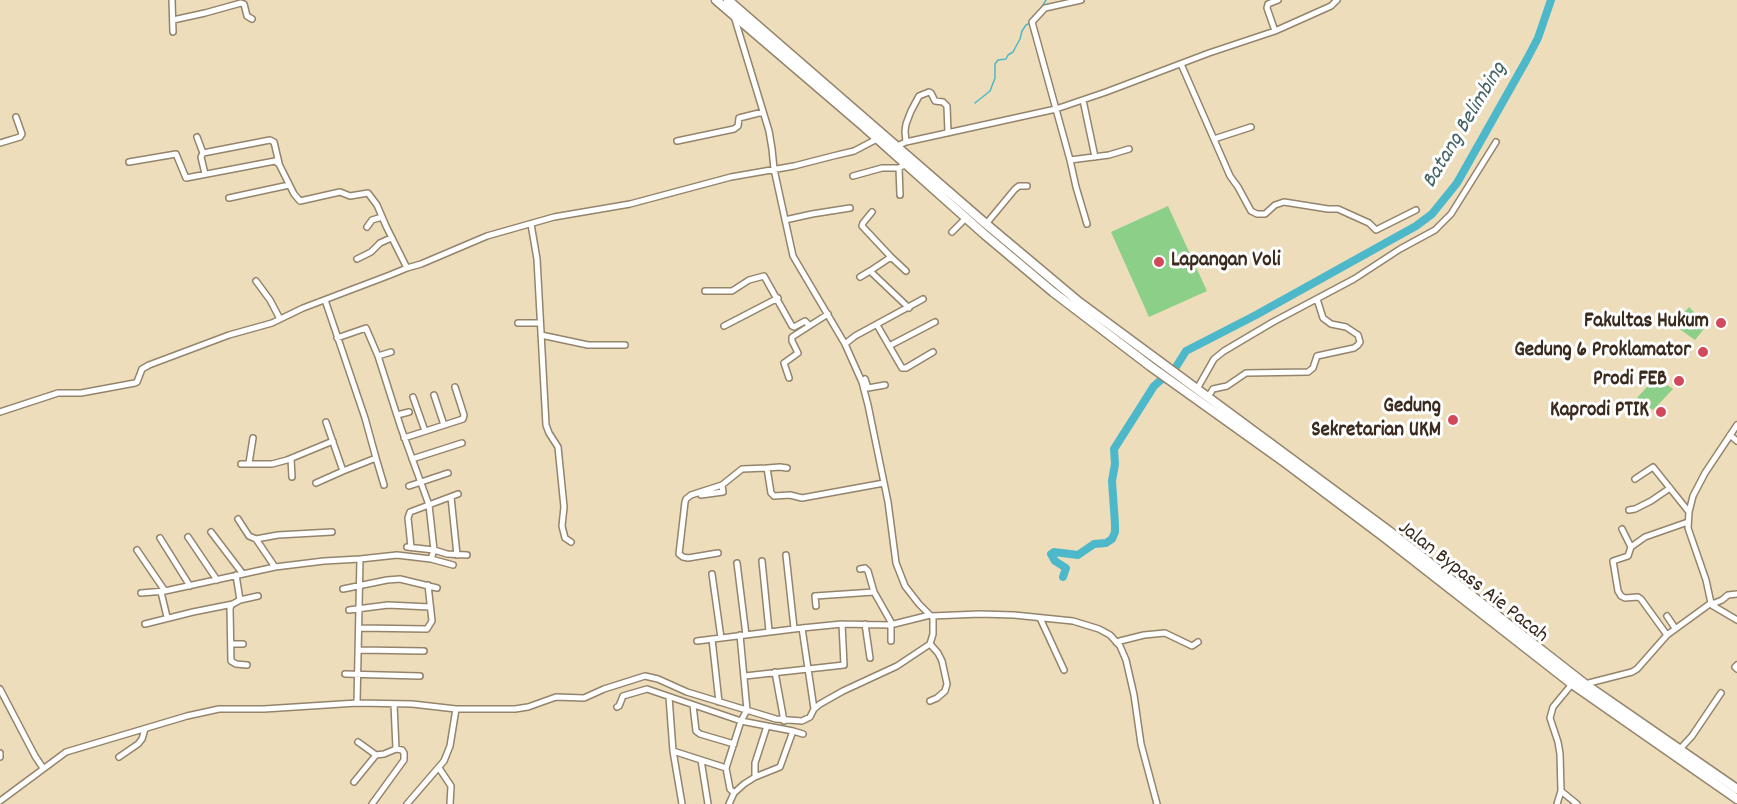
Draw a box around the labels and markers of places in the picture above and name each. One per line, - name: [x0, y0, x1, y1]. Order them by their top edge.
- place label: Lapangan Voli: [1171, 249, 1281, 275]
- marker: Lapangan Voli: [1152, 255, 1166, 269]
- place label: Fakultas Hukum: [1584, 310, 1709, 336]
- marker: Fakultas Hukum: [1714, 316, 1728, 330]
- place label: Gedung 6 Proklamator: [1514, 339, 1691, 365]
- marker: Gedung 6 Proklamator: [1696, 345, 1710, 359]
- place label: Prodi FEB: [1593, 368, 1667, 394]
- marker: Prodi FEB: [1672, 374, 1686, 388]
- place label: Gedung Sekretarian UKM: [1311, 395, 1441, 445]
- place label: Kaprodi PTIK: [1550, 399, 1649, 425]
- marker: Kaprodi PTIK: [1654, 405, 1668, 419]
- marker: Gedung Sekretarian UKM: [1446, 413, 1460, 427]

